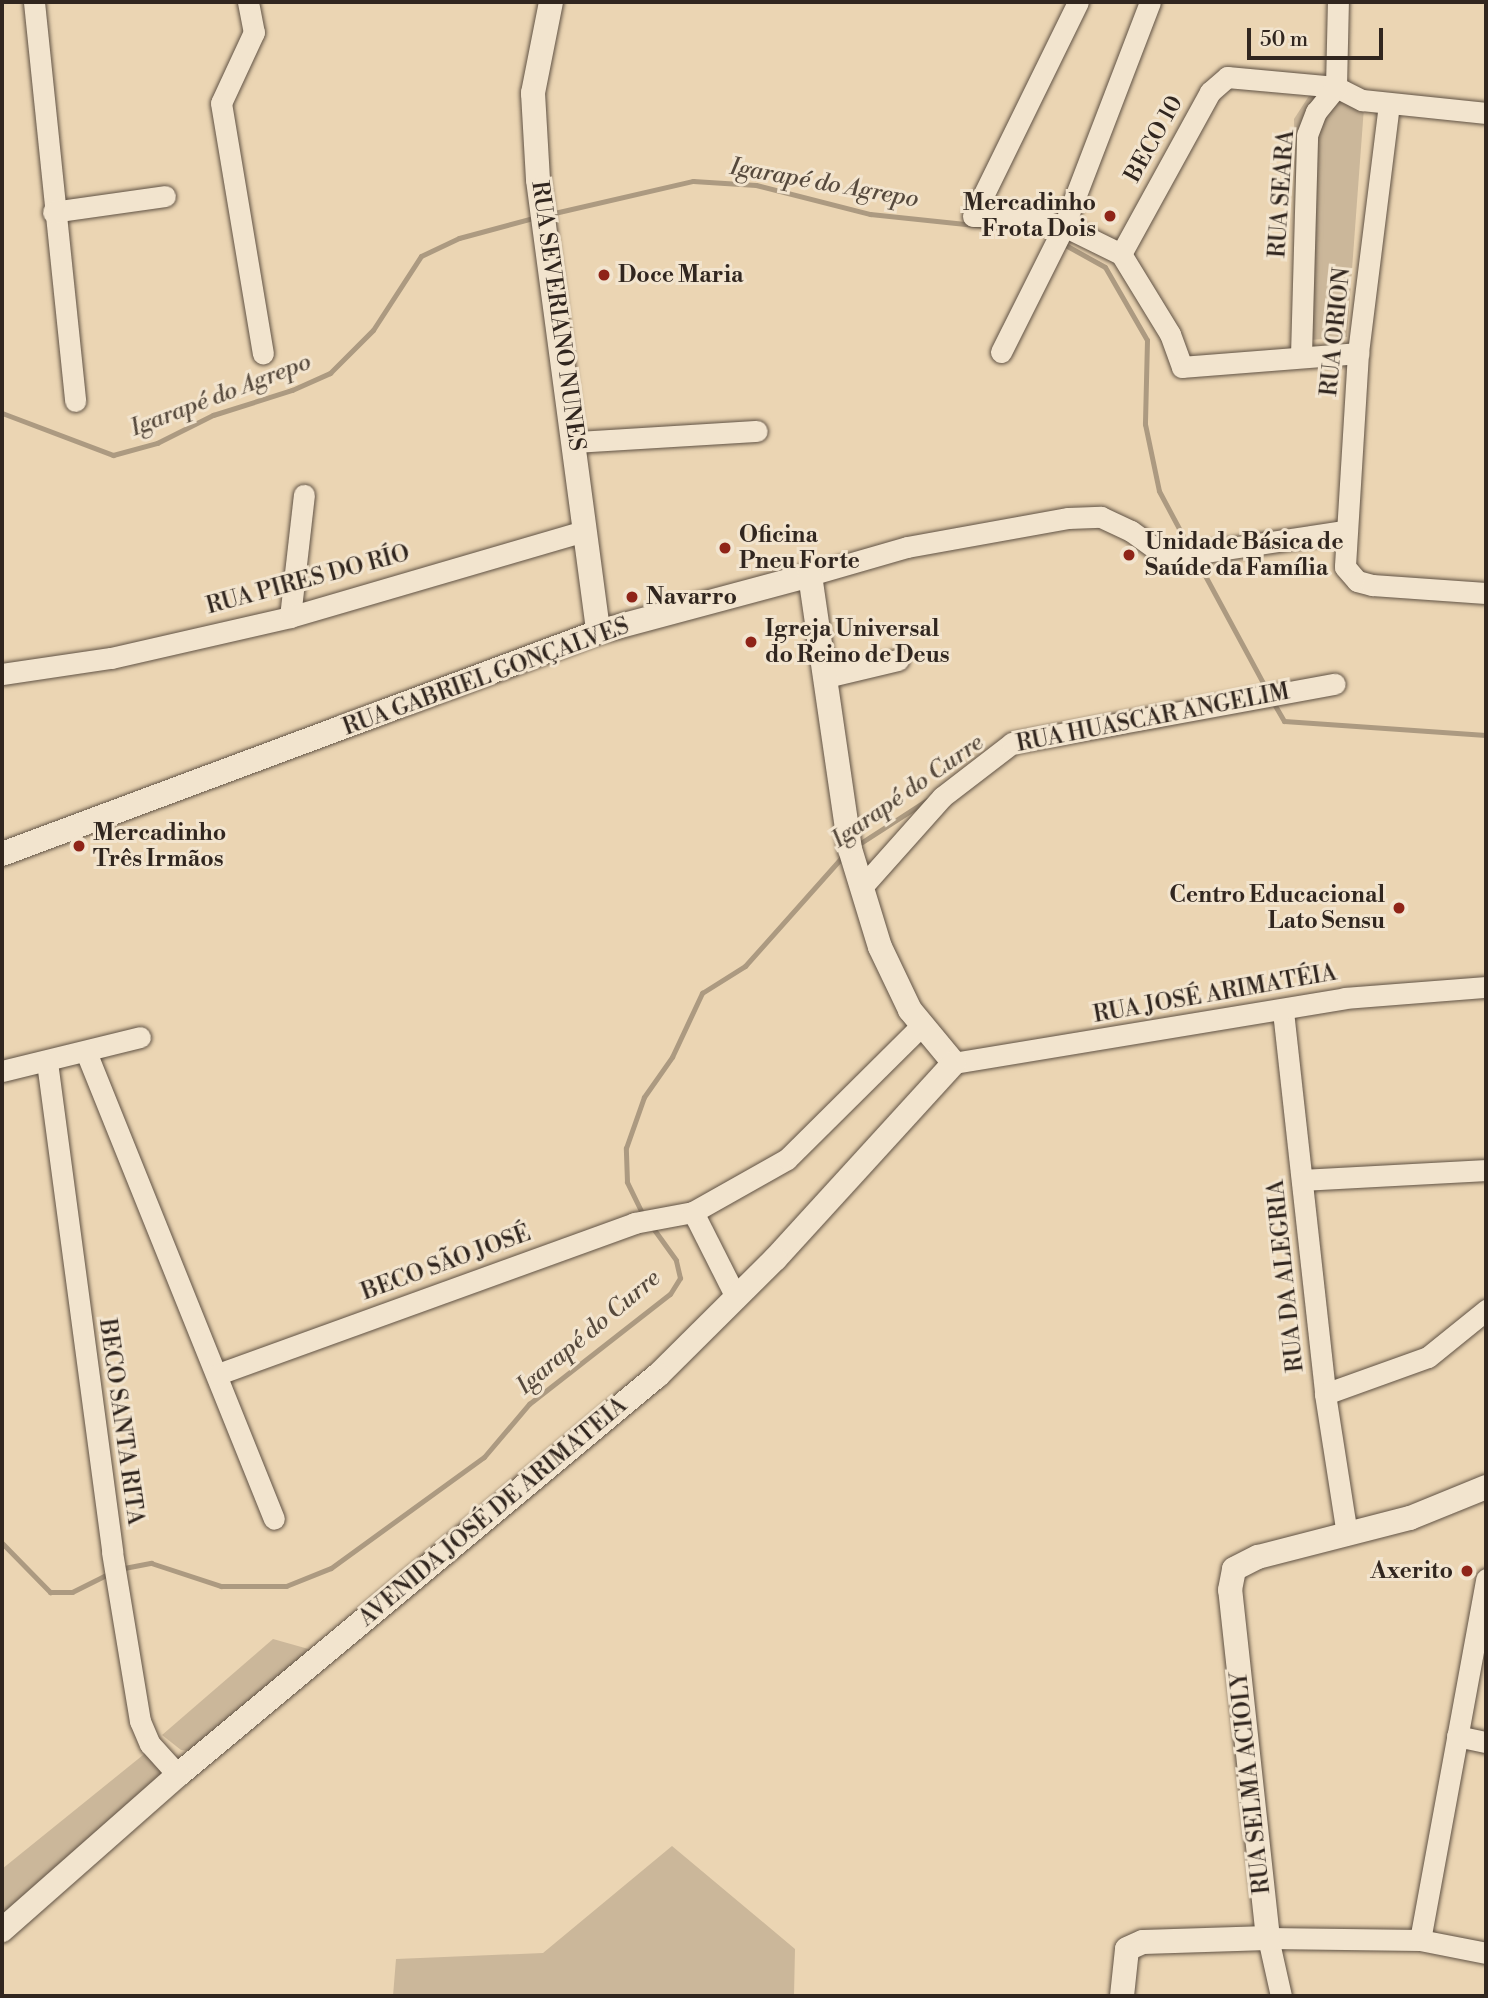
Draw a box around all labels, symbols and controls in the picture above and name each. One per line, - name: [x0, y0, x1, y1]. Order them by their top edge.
- scale bar: [1250, 14, 1386, 58]
- text: 50 m: [1260, 27, 1308, 53]
- street label: BECO 10: [1119, 91, 1189, 187]
- street label: RUA SEARA: [1264, 129, 1300, 259]
- water label: Igarapé do Agrepo: [727, 153, 921, 215]
- street label: RUA SEVERIANO NUNES: [525, 179, 591, 453]
- place label: Mercadinho Frota Dois: [963, 189, 1096, 243]
- marker: Mercadinho Frota Dois: [1102, 208, 1118, 224]
- place label: Doce Maria: [618, 261, 743, 289]
- street label: RUA ORION: [1316, 266, 1356, 398]
- marker: Doce Maria: [596, 267, 612, 283]
- water label: Igarapé do Agrepo: [126, 348, 316, 444]
- place label: Oficina Pneu Forte: [739, 521, 860, 575]
- place label: Unidade Básica de Saúde da Família: [1145, 528, 1344, 582]
- street label: RUA PIRES DO RÍO: [203, 540, 413, 620]
- marker: Oficina Pneu Forte: [717, 540, 733, 556]
- marker: Unidade Básica de Saúde da Família: [1119, 545, 1139, 565]
- place label: Navarro: [646, 583, 737, 611]
- marker: Navarro: [624, 589, 640, 605]
- street label: RUA GABRIEL GONÇALVES: [339, 612, 633, 742]
- place label: Igreja Universal do Reino de Deus: [765, 615, 950, 669]
- marker: Igreja Universal do Reino de Deus: [743, 634, 759, 650]
- street label: RUA HUASCAR ANGELIM: [1014, 678, 1292, 758]
- water label: Igarapé do Curre: [827, 729, 989, 855]
- place label: Mercadinho Três Irmãos: [93, 819, 226, 873]
- marker: Mercadinho Três Irmãos: [71, 838, 87, 854]
- place label: Centro Educacional Lato Sensu: [1169, 881, 1385, 935]
- marker: Centro Educacional Lato Sensu: [1391, 900, 1407, 916]
- street label: RUA JOSÉ ARIMATÉIA: [1091, 959, 1339, 1029]
- street label: RUA DA ALEGRIA: [1262, 1178, 1310, 1374]
- street label: BECO SÃO JOSÉ: [358, 1220, 534, 1306]
- water label: Igarapé do Curre: [511, 1265, 667, 1401]
- street label: BECO SANTA RITA: [93, 1317, 149, 1527]
- street label: AVENIDA JOSÉ DE ARIMATEIA: [353, 1392, 633, 1632]
- place label: Axerito: [1370, 1557, 1453, 1585]
- marker: Axerito: [1459, 1563, 1475, 1579]
- street label: RUA SELMA ACIOLY: [1226, 1670, 1276, 1896]

